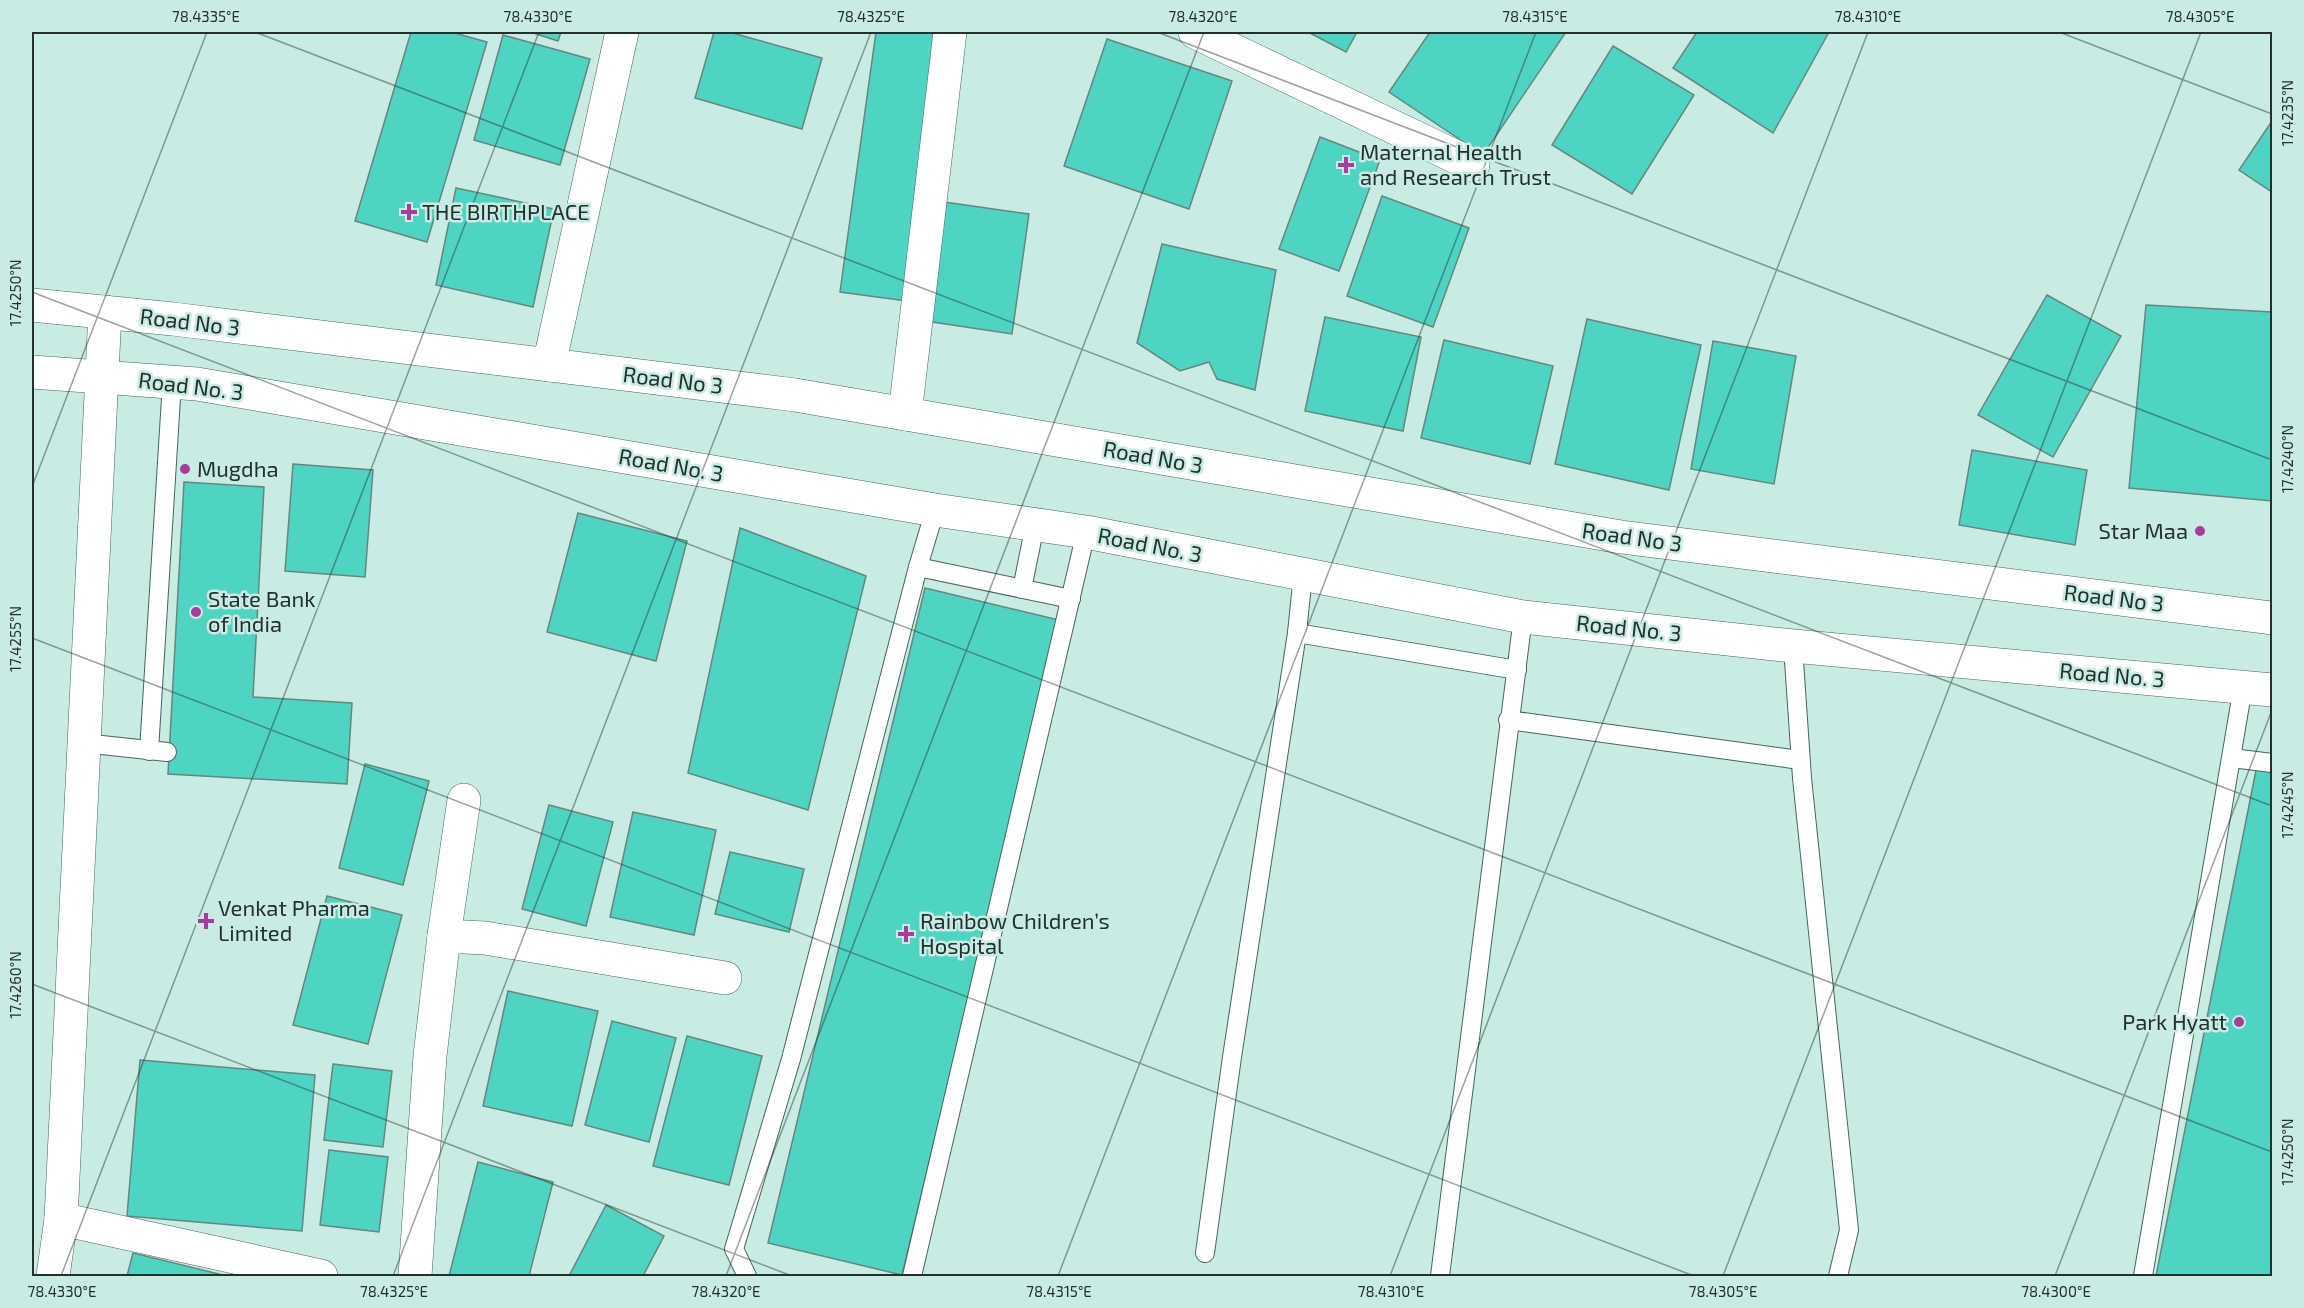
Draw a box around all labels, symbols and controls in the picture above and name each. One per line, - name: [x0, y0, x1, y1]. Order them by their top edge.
- text: 78.4335°E: [172, 7, 240, 25]
- text: 78.4330°E: [504, 7, 572, 25]
- text: 78.4325°E: [837, 7, 905, 25]
- text: 78.4320°E: [1169, 7, 1237, 25]
- text: 78.4315°E: [1502, 7, 1568, 25]
- text: 78.4310°E: [1835, 7, 1901, 25]
- text: 78.4305°E: [2166, 7, 2234, 25]
- text: 17.4235°N: [2278, 80, 2296, 146]
- place label: Maternal Health and Research Trust: [1360, 138, 1551, 189]
- marker: Maternal Health and Research Trust: [1337, 156, 1355, 174]
- place label: THE BIRTHPLACE: [422, 198, 590, 224]
- marker: THE BIRTHPLACE: [400, 203, 418, 221]
- text: 17.4250°N: [6, 259, 24, 327]
- street label: Road No 3: [139, 302, 242, 340]
- street label: Road No 3: [622, 360, 725, 398]
- street label: Road No. 3: [137, 366, 245, 404]
- text: 17.4240°N: [2278, 425, 2296, 493]
- street label: Road No 3: [1101, 434, 1205, 478]
- street label: Road No. 3: [617, 442, 726, 486]
- place label: Mugdha: [197, 455, 279, 481]
- marker: Mugdha: [178, 462, 192, 476]
- street label: Road No 3: [1580, 516, 1684, 556]
- place label: Star Maa: [2099, 517, 2188, 543]
- street label: Road No. 3: [1096, 521, 1205, 567]
- marker: Star Maa: [2193, 524, 2207, 538]
- street label: Road No 3: [2063, 578, 2166, 616]
- place label: State Bank of India: [208, 585, 315, 636]
- marker: State Bank of India: [189, 605, 203, 619]
- text: 17.4255°N: [6, 606, 24, 672]
- street label: Road No. 3: [1575, 609, 1683, 645]
- street label: Road No. 3: [2058, 656, 2166, 692]
- text: 17.4245°N: [2278, 771, 2296, 839]
- place label: Venkat Pharma Limited: [218, 894, 370, 945]
- place label: Rainbow Children’s Hospital: [920, 907, 1110, 958]
- marker: Venkat Pharma Limited: [199, 914, 213, 928]
- marker: Rainbow Children’s Hospital: [897, 925, 915, 943]
- text: 17.4260°N: [6, 951, 24, 1019]
- place label: Park Hyatt: [2122, 1008, 2227, 1034]
- marker: Park Hyatt: [2232, 1015, 2246, 1029]
- text: 17.4250°N: [2278, 1118, 2296, 1186]
- text: 78.4330°E: [28, 1282, 96, 1300]
- text: 78.4325°E: [360, 1282, 428, 1300]
- text: 78.4320°E: [692, 1282, 760, 1300]
- text: 78.4315°E: [1026, 1282, 1092, 1300]
- text: 78.4310°E: [1358, 1282, 1424, 1300]
- text: 78.4305°E: [1689, 1282, 1757, 1300]
- text: 78.4300°E: [2021, 1282, 2091, 1300]

